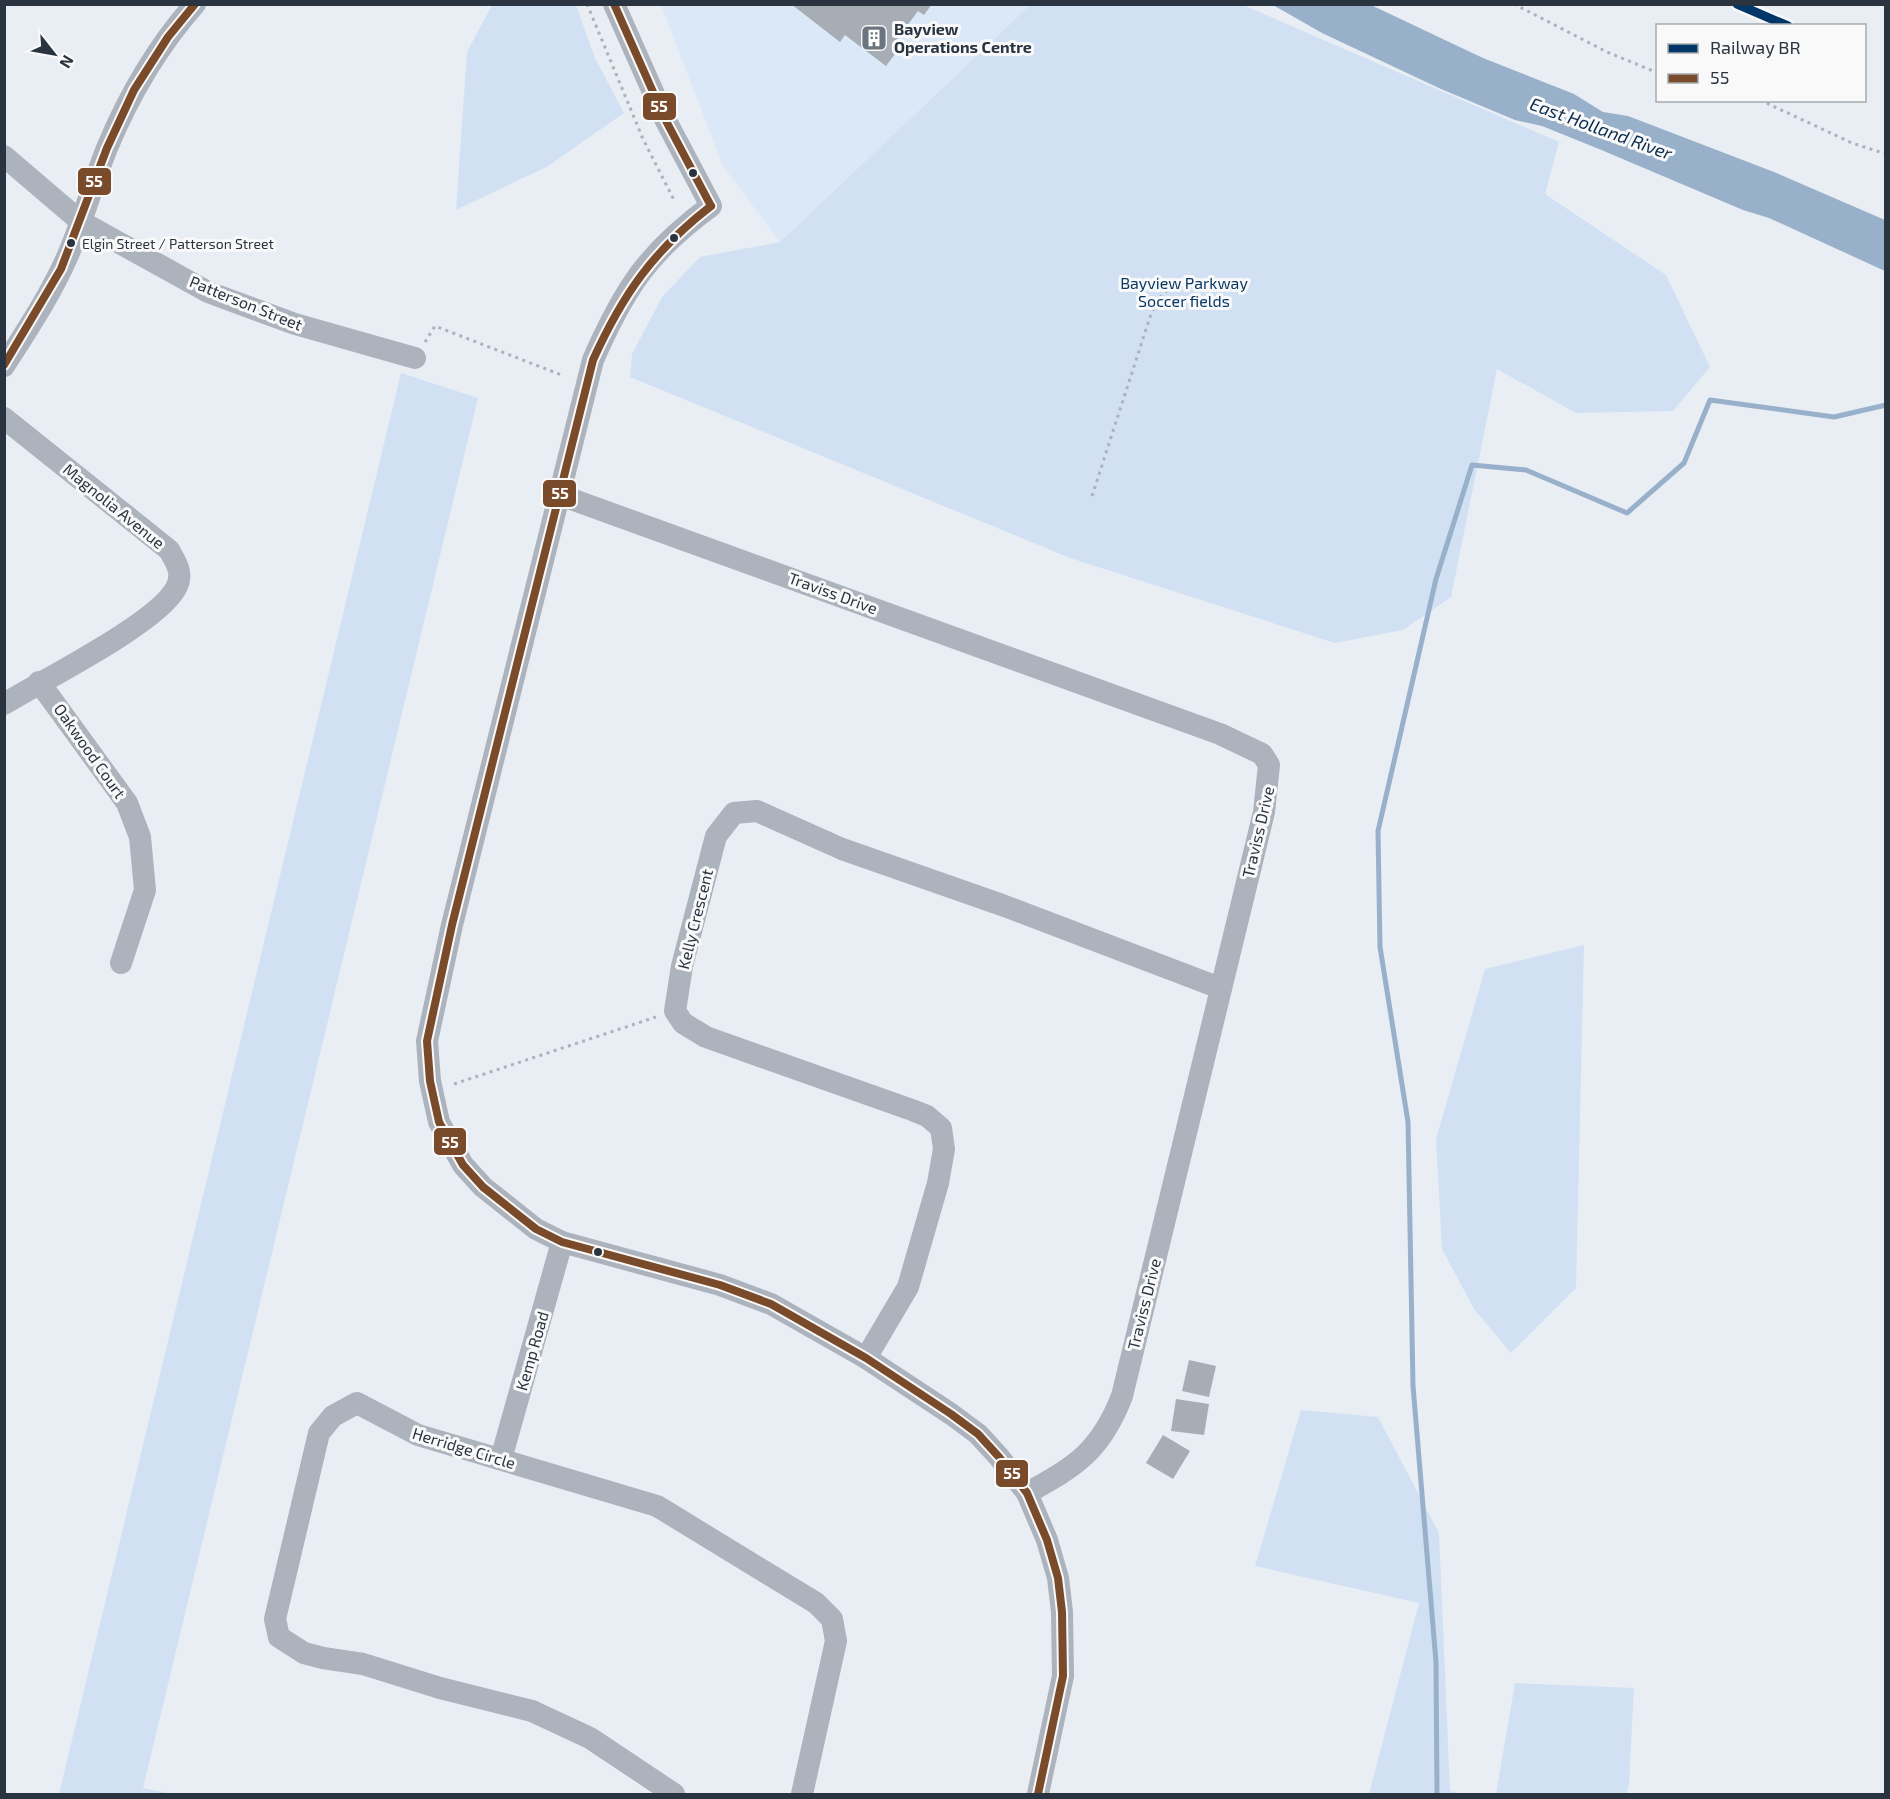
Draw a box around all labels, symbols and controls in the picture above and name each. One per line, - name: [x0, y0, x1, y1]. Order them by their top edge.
- place label: Bayview Operations Centre: [894, 19, 1032, 56]
- building icon: Bayview Operations Centre: [859, 23, 889, 53]
- north arrow: [24, 24, 84, 84]
- legend: [1656, 24, 1866, 102]
- text: Railway BR: [1710, 36, 1801, 58]
- text: N: [56, 52, 78, 72]
- text: 55: [1710, 66, 1729, 88]
- line badge: 55: [642, 92, 677, 121]
- water label: East Holland River: [1527, 92, 1676, 164]
- text: 55: [650, 96, 668, 115]
- line badge: 55: [77, 167, 112, 196]
- unlabelled marker: [687, 167, 699, 179]
- text: 55: [85, 171, 103, 190]
- unlabelled marker: [668, 232, 680, 244]
- place label: Elgin Street / Patterson Street: [82, 235, 274, 252]
- marker: Elgin Street / Patterson Street: [65, 237, 77, 249]
- street label: Patterson Street: [187, 271, 305, 334]
- park label: Bayview Parkway Soccer fields: [1120, 273, 1248, 310]
- street label: Magnolia Avenue: [60, 459, 169, 552]
- line badge: 55: [542, 479, 577, 508]
- text: 55: [551, 483, 569, 502]
- street label: Traviss Drive: [786, 568, 880, 617]
- street label: Oakwood Court: [51, 700, 130, 802]
- street label: Traviss Drive: [1238, 784, 1277, 879]
- street label: Kelly Crescent: [673, 867, 716, 971]
- line badge: 55: [433, 1127, 467, 1156]
- text: 55: [441, 1132, 459, 1151]
- unlabelled marker: [592, 1246, 604, 1258]
- street label: Traviss Drive: [1123, 1256, 1164, 1351]
- street label: Kemp Road: [511, 1309, 552, 1393]
- street label: Herridge Circle: [410, 1423, 518, 1472]
- line badge: 55: [995, 1459, 1029, 1488]
- text: 55: [1003, 1463, 1021, 1482]

